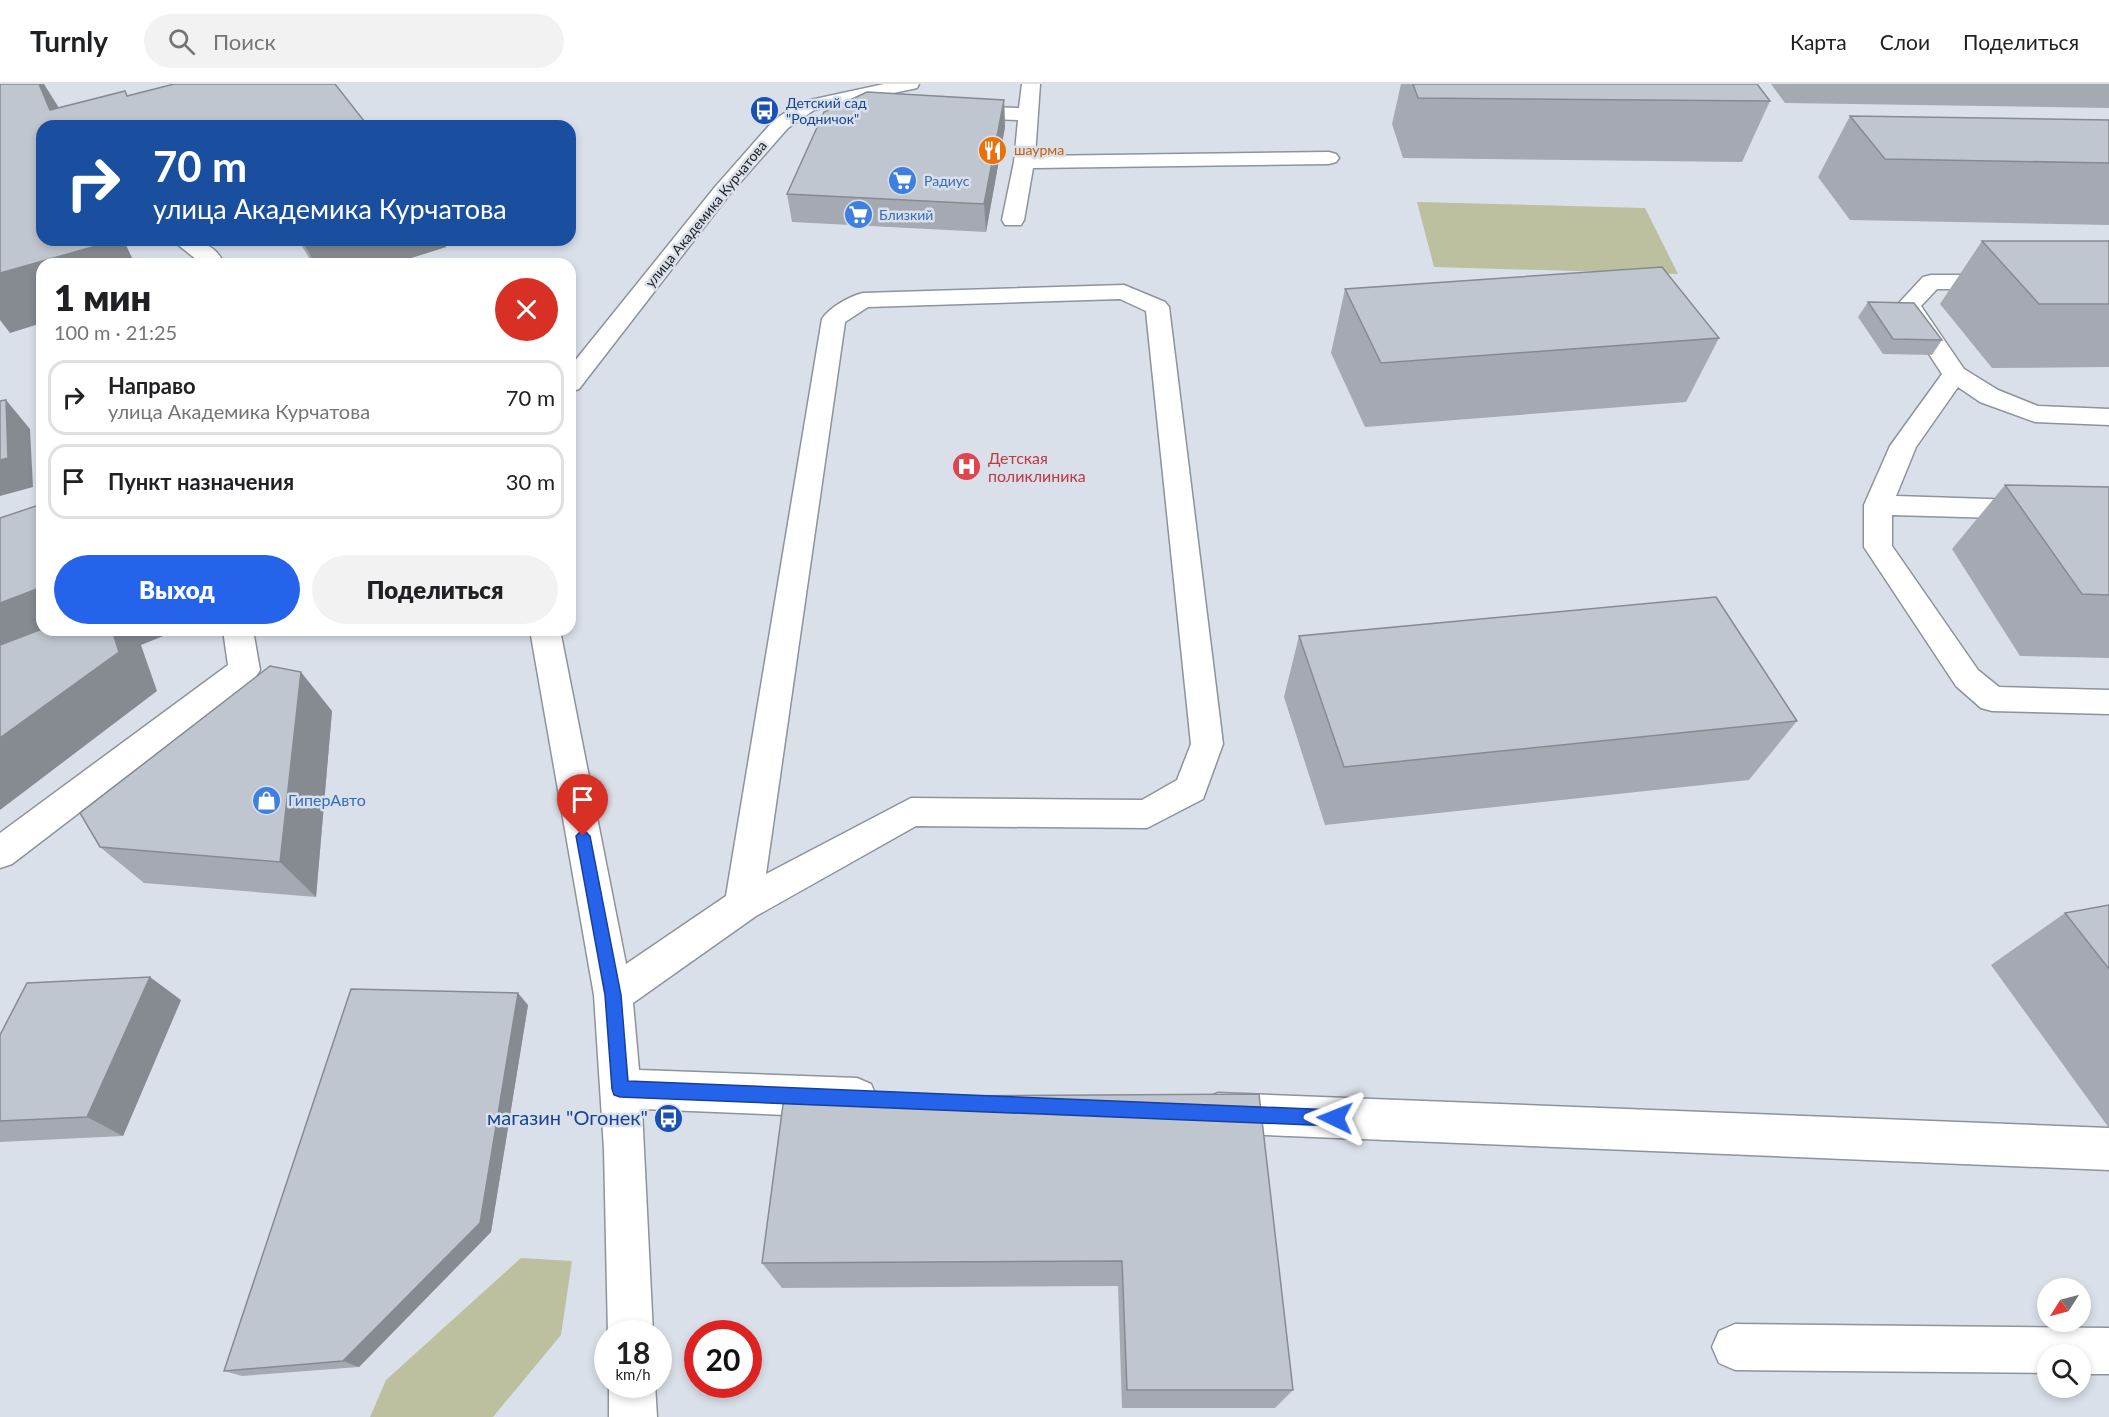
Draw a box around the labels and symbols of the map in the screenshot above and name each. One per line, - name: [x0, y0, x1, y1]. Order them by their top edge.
- place label: Детский сад "Родничок": [786, 94, 867, 127]
- bus stop icon: Детский сад "Родничок": [749, 95, 781, 127]
- restaurant icon: шаурма: [977, 134, 1009, 166]
- street label: улица Академика Курчатова: [641, 137, 770, 290]
- place label: шаурма: [1014, 141, 1064, 158]
- supermarket icon: Радиус: [887, 165, 919, 197]
- place label: Радиус: [924, 172, 970, 189]
- supermarket icon: Близкий: [842, 199, 874, 231]
- place label: Близкий: [879, 206, 933, 223]
- place label: Детская поликлиника: [988, 448, 1086, 485]
- hospital icon: Детская поликлиника: [951, 451, 983, 483]
- pin: [557, 774, 608, 836]
- shop icon: ГиперАвто: [251, 784, 283, 816]
- place label: ГиперАвто: [288, 790, 366, 809]
- position arrow: [1303, 1086, 1367, 1150]
- bus stop icon: магазин "Огонек": [653, 1102, 685, 1134]
- place label: магазин "Огонек": [487, 1105, 648, 1129]
- north arrow: [2037, 1278, 2091, 1332]
- speed limit sign: 20: [684, 1320, 762, 1398]

